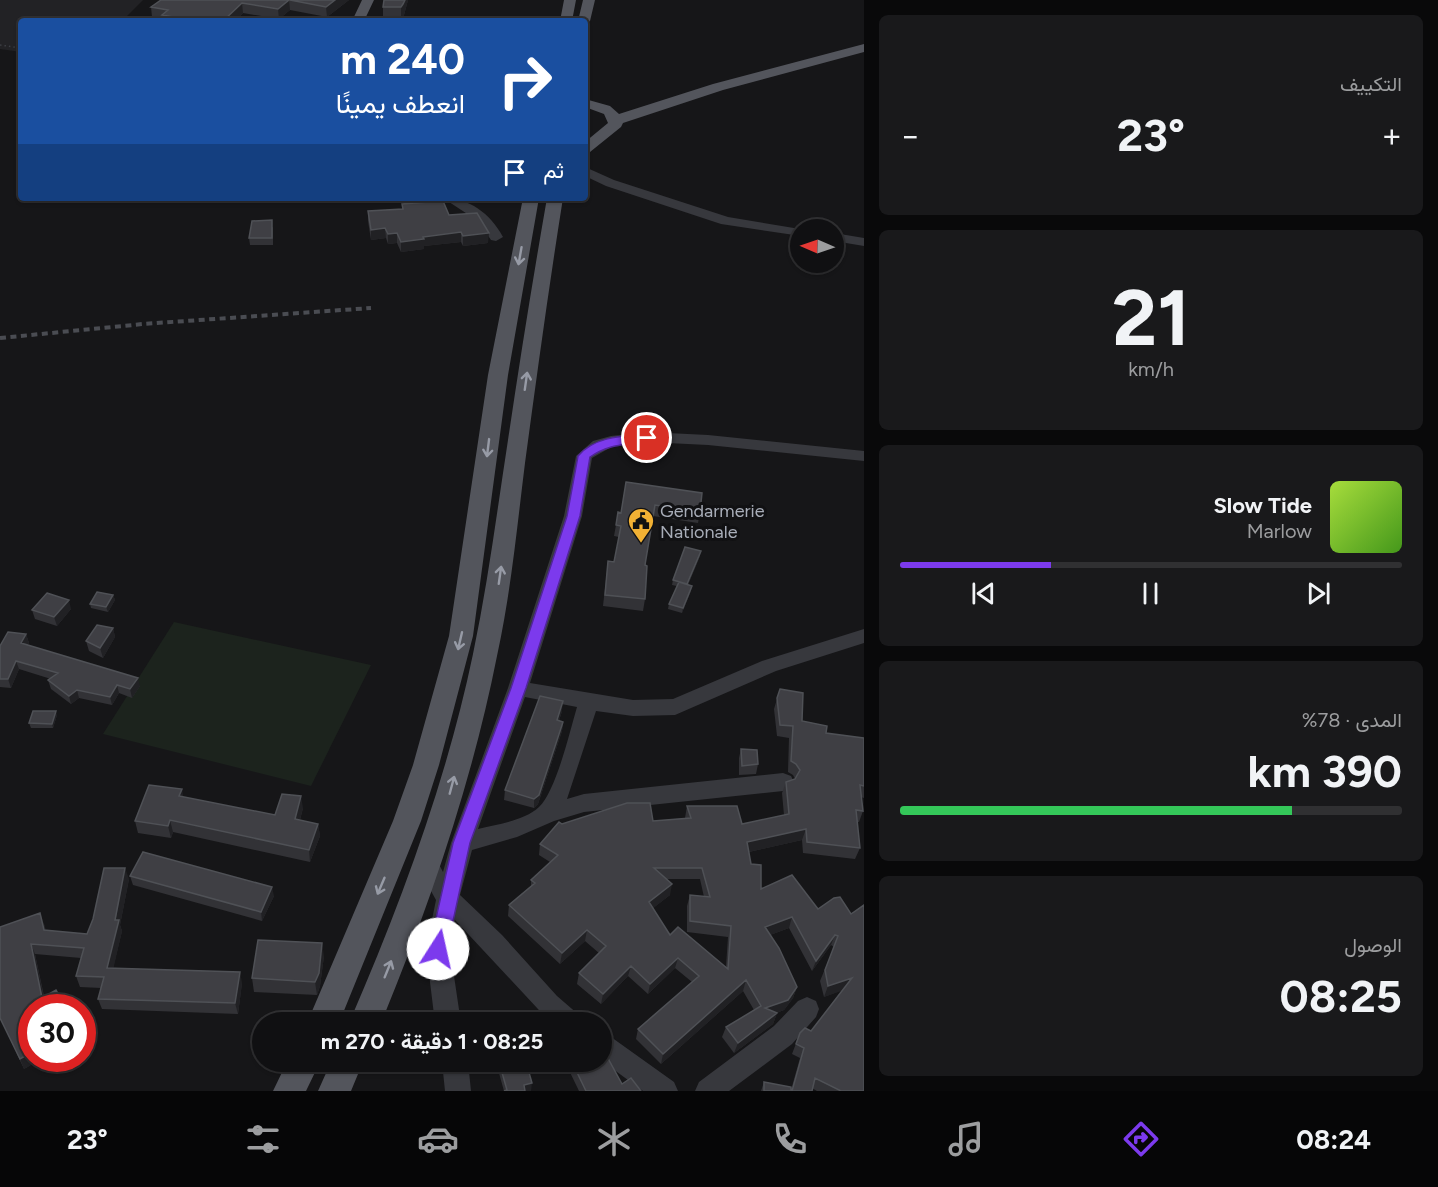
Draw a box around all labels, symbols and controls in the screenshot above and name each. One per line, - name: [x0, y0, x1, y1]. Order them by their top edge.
- text: 240 m: [340, 34, 465, 85]
- icon: right: [486, 42, 564, 120]
- text: التكييف: [1340, 72, 1402, 96]
- text: انعطف يمينًا: [336, 87, 465, 120]
- text: 23°: [1117, 108, 1185, 162]
- text: −: [900, 116, 921, 155]
- text: +: [1381, 116, 1402, 155]
- icon: arrive: [498, 156, 531, 189]
- text: ثم: [543, 157, 564, 184]
- north arrow: [790, 219, 844, 273]
- map controls: [790, 219, 844, 273]
- one-way arrow: [514, 245, 525, 265]
- text: 21: [1112, 271, 1190, 365]
- text: km/h: [1128, 357, 1174, 381]
- one-way arrow: [521, 372, 532, 392]
- pin: [621, 412, 672, 463]
- icon: arrive: [630, 421, 663, 454]
- one-way arrow: [483, 437, 494, 457]
- text: Slow Tide: [1213, 492, 1312, 519]
- place label: Gendarmerie Nationale: [660, 500, 765, 543]
- public building icon: Gendarmerie Nationale: [626, 506, 656, 544]
- text: Marlow: [1247, 519, 1312, 543]
- one-way arrow: [494, 565, 505, 585]
- icon: previous: [967, 577, 1000, 610]
- icon: pause: [1134, 577, 1167, 610]
- icon: next: [1302, 577, 1335, 610]
- one-way arrow: [454, 631, 465, 650]
- text: المدى · 78%: [1302, 708, 1402, 732]
- text: 390 km: [1248, 744, 1402, 798]
- one-way arrow: [447, 776, 458, 795]
- one-way arrow: [375, 876, 386, 895]
- position arrow: [406, 917, 470, 981]
- text: الوصول: [1344, 933, 1402, 957]
- one-way arrow: [383, 960, 394, 979]
- text: 08:25: [1280, 969, 1402, 1023]
- speed limit sign: 30: [18, 994, 96, 1072]
- text: 08:25 · 1 دقيقة · 270 m: [321, 1028, 543, 1055]
- icon: filters: [242, 1118, 284, 1160]
- icon: car: [417, 1118, 459, 1160]
- icon: climate: [593, 1118, 635, 1160]
- icon: phone: [769, 1118, 811, 1160]
- icon: music: [945, 1118, 987, 1160]
- icon: directions: [1120, 1118, 1162, 1160]
- text: 23°: [67, 1123, 108, 1156]
- text: 08:24: [1296, 1123, 1371, 1156]

